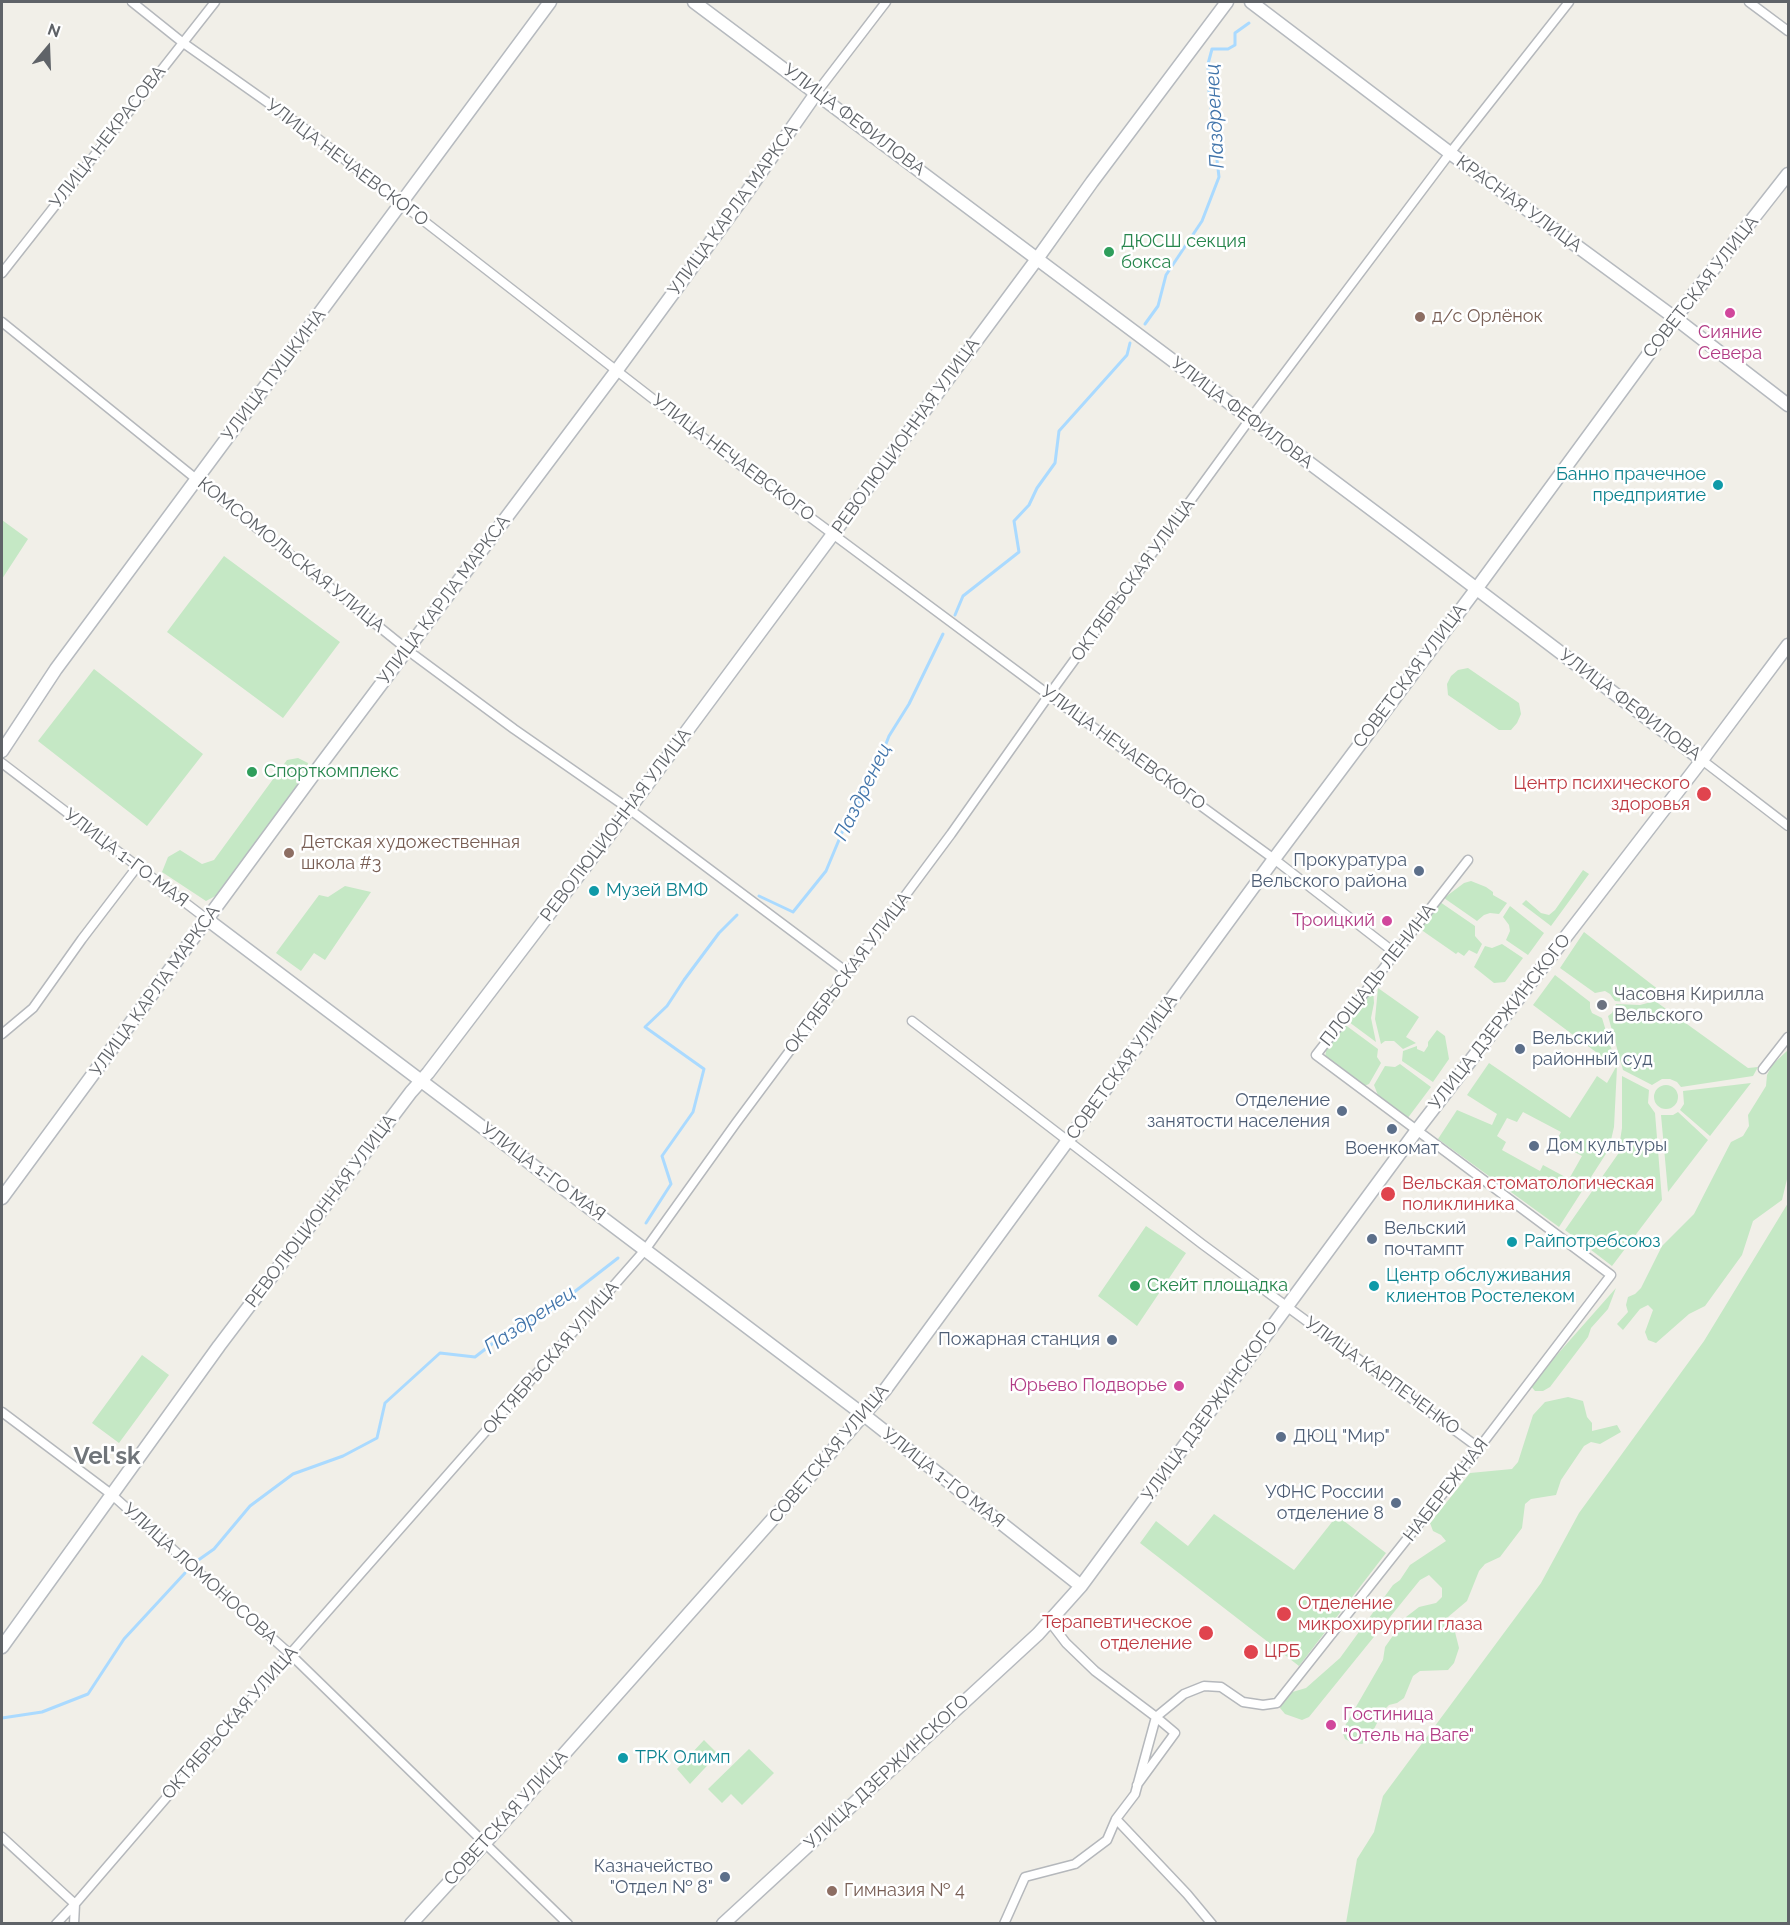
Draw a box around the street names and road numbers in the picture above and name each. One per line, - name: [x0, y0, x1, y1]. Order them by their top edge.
- street label: УЛИЦА ФЕФИЛОВА: [779, 60, 929, 180]
- street label: УЛИЦА НЕКРАСОВА: [46, 61, 170, 213]
- street label: УЛИЦА НЕЧАЕВСКОГО: [261, 95, 433, 231]
- street label: УЛИЦА КАРЛА МАРКСА: [664, 120, 802, 300]
- street label: КРАСНАЯ УЛИЦА: [1452, 151, 1586, 257]
- street label: СОВЕТСКАЯ УЛИЦА: [1639, 212, 1763, 362]
- street label: УЛИЦА ПУШКИНА: [217, 305, 331, 445]
- street label: РЕВОЛЮЦИОННАЯ УЛИЦА: [828, 334, 984, 538]
- street label: УЛИЦА ФЕФИЛОВА: [1167, 353, 1317, 473]
- street label: УЛИЦА НЕЧАЕВСКОГО: [647, 390, 819, 526]
- street label: КОМСОМОЛЬСКАЯ УЛИЦА: [193, 473, 389, 637]
- street label: ОКТЯБРЬСКАЯ УЛИЦА: [1067, 494, 1199, 666]
- street label: УЛИЦА КАРЛА МАРКСА: [373, 511, 515, 689]
- street label: СОВЕТСКАЯ УЛИЦА: [1349, 600, 1471, 752]
- street label: УЛИЦА ФЕФИЛОВА: [1555, 645, 1705, 765]
- street label: УЛИЦА НЕЧАЕВСКОГО: [1037, 681, 1209, 815]
- street label: РЕВОЛЮЦИОННАЯ УЛИЦА: [536, 724, 696, 926]
- street label: УЛИЦА 1-ГО МАЯ: [60, 804, 192, 912]
- street label: ОКТЯБРЬСКАЯ УЛИЦА: [780, 888, 916, 1058]
- street label: ПЛОЩАДЬ ЛЕНИНА: [1316, 899, 1440, 1051]
- street label: УЛИЦА КАРЛА МАРКСА: [86, 901, 224, 1081]
- street label: УЛИЦА ДЗЕРЖИНСКОГО: [1425, 930, 1575, 1114]
- street label: СОВЕТСКАЯ УЛИЦА: [1062, 990, 1182, 1144]
- street label: РЕВОЛЮЦИОННАЯ УЛИЦА: [241, 1110, 401, 1312]
- street label: УЛИЦА 1-ГО МАЯ: [477, 1118, 609, 1226]
- street label: ОКТЯБРЬСКАЯ УЛИЦА: [478, 1277, 624, 1439]
- street label: УЛИЦА КАРПЕЧЕНКО: [1300, 1312, 1464, 1440]
- street label: УЛИЦА ДЗЕРЖИНСКОГО: [1137, 1317, 1283, 1505]
- street label: СОВЕТСКАЯ УЛИЦА: [765, 1380, 893, 1528]
- street label: УЛИЦА 1-ГО МАЯ: [877, 1423, 1009, 1533]
- street label: НАБЕРЕЖНАЯ: [1399, 1434, 1493, 1546]
- street label: УЛИЦА ЛОМОНОСОВА: [118, 1499, 282, 1649]
- street label: ОКТЯБРЬСКАЯ УЛИЦА: [157, 1642, 303, 1804]
- street label: УЛИЦА ДЗЕРЖИНСКОГО: [800, 1690, 974, 1854]
- street label: СОВЕТСКАЯ УЛИЦА: [440, 1746, 572, 1890]

